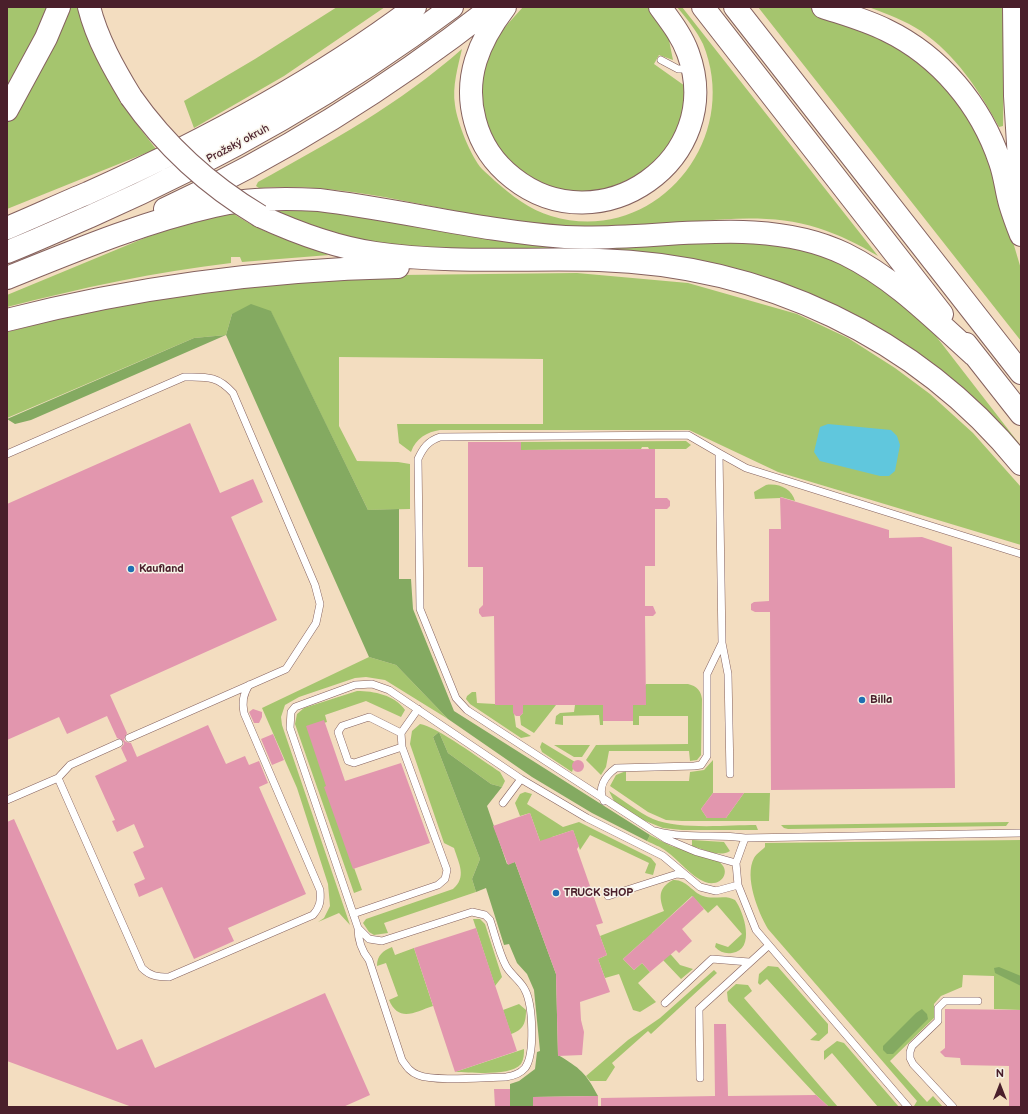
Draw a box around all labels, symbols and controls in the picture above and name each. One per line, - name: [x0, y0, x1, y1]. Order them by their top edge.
- street label: Pražský okruh: [204, 122, 272, 166]
- place label: Kaufland: [139, 562, 184, 576]
- marker: Kaufland: [126, 564, 136, 574]
- place label: Billa: [870, 693, 892, 707]
- marker: Billa: [857, 695, 867, 705]
- place label: TRUCK SHOP: [564, 886, 633, 900]
- marker: TRUCK SHOP: [551, 888, 561, 898]
- north arrow: [980, 1066, 1020, 1106]
- text: N: [996, 1067, 1004, 1080]

